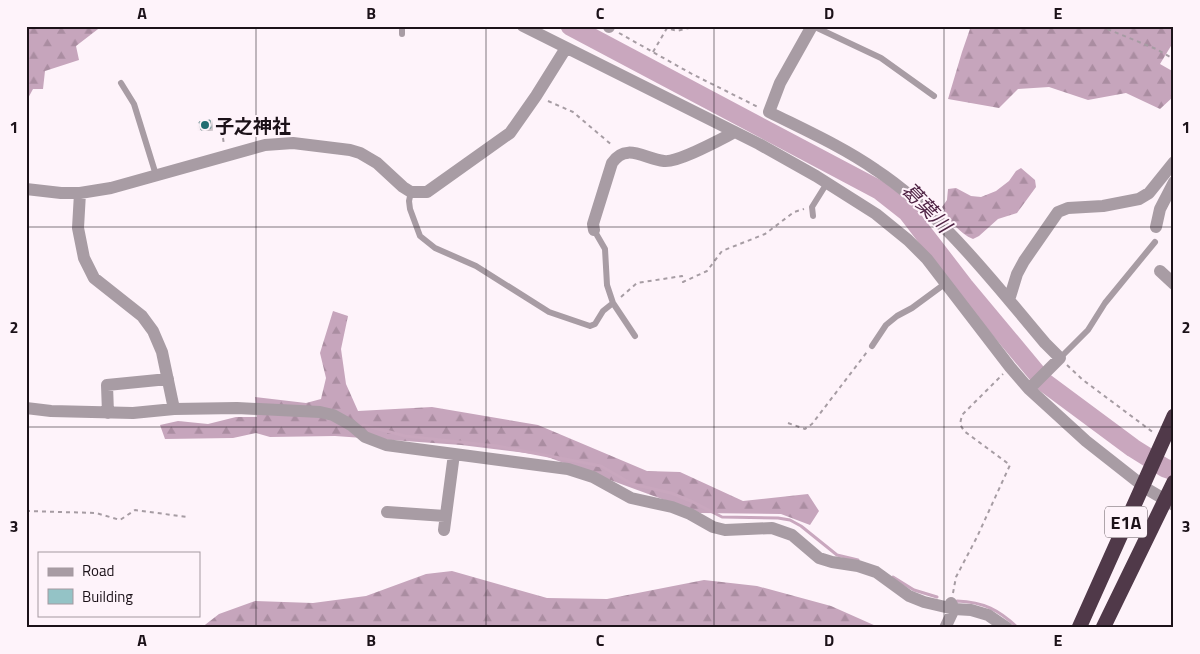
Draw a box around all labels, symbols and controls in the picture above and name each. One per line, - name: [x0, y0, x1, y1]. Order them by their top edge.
- text: A: [137, 1, 147, 25]
- text: B: [366, 1, 376, 25]
- text: C: [596, 1, 605, 25]
- text: D: [824, 1, 834, 25]
- text: E: [1054, 1, 1063, 25]
- place label: 子之神社: [215, 111, 291, 140]
- text: 1: [10, 115, 18, 139]
- text: 1: [1182, 115, 1190, 139]
- marker: 子之神社: [199, 119, 211, 131]
- water label: 葛葉川: [895, 175, 960, 241]
- text: 2: [10, 315, 18, 339]
- text: 2: [1182, 315, 1190, 339]
- road number: E1A: [1105, 507, 1147, 538]
- text: 3: [10, 514, 18, 538]
- text: 3: [1182, 514, 1190, 538]
- legend: [38, 552, 200, 616]
- text: Road: [82, 559, 114, 582]
- text: Building: [82, 585, 133, 608]
- text: A: [137, 628, 147, 652]
- text: B: [366, 628, 376, 652]
- text: C: [596, 628, 605, 652]
- text: D: [824, 628, 834, 652]
- text: E: [1054, 628, 1063, 652]

